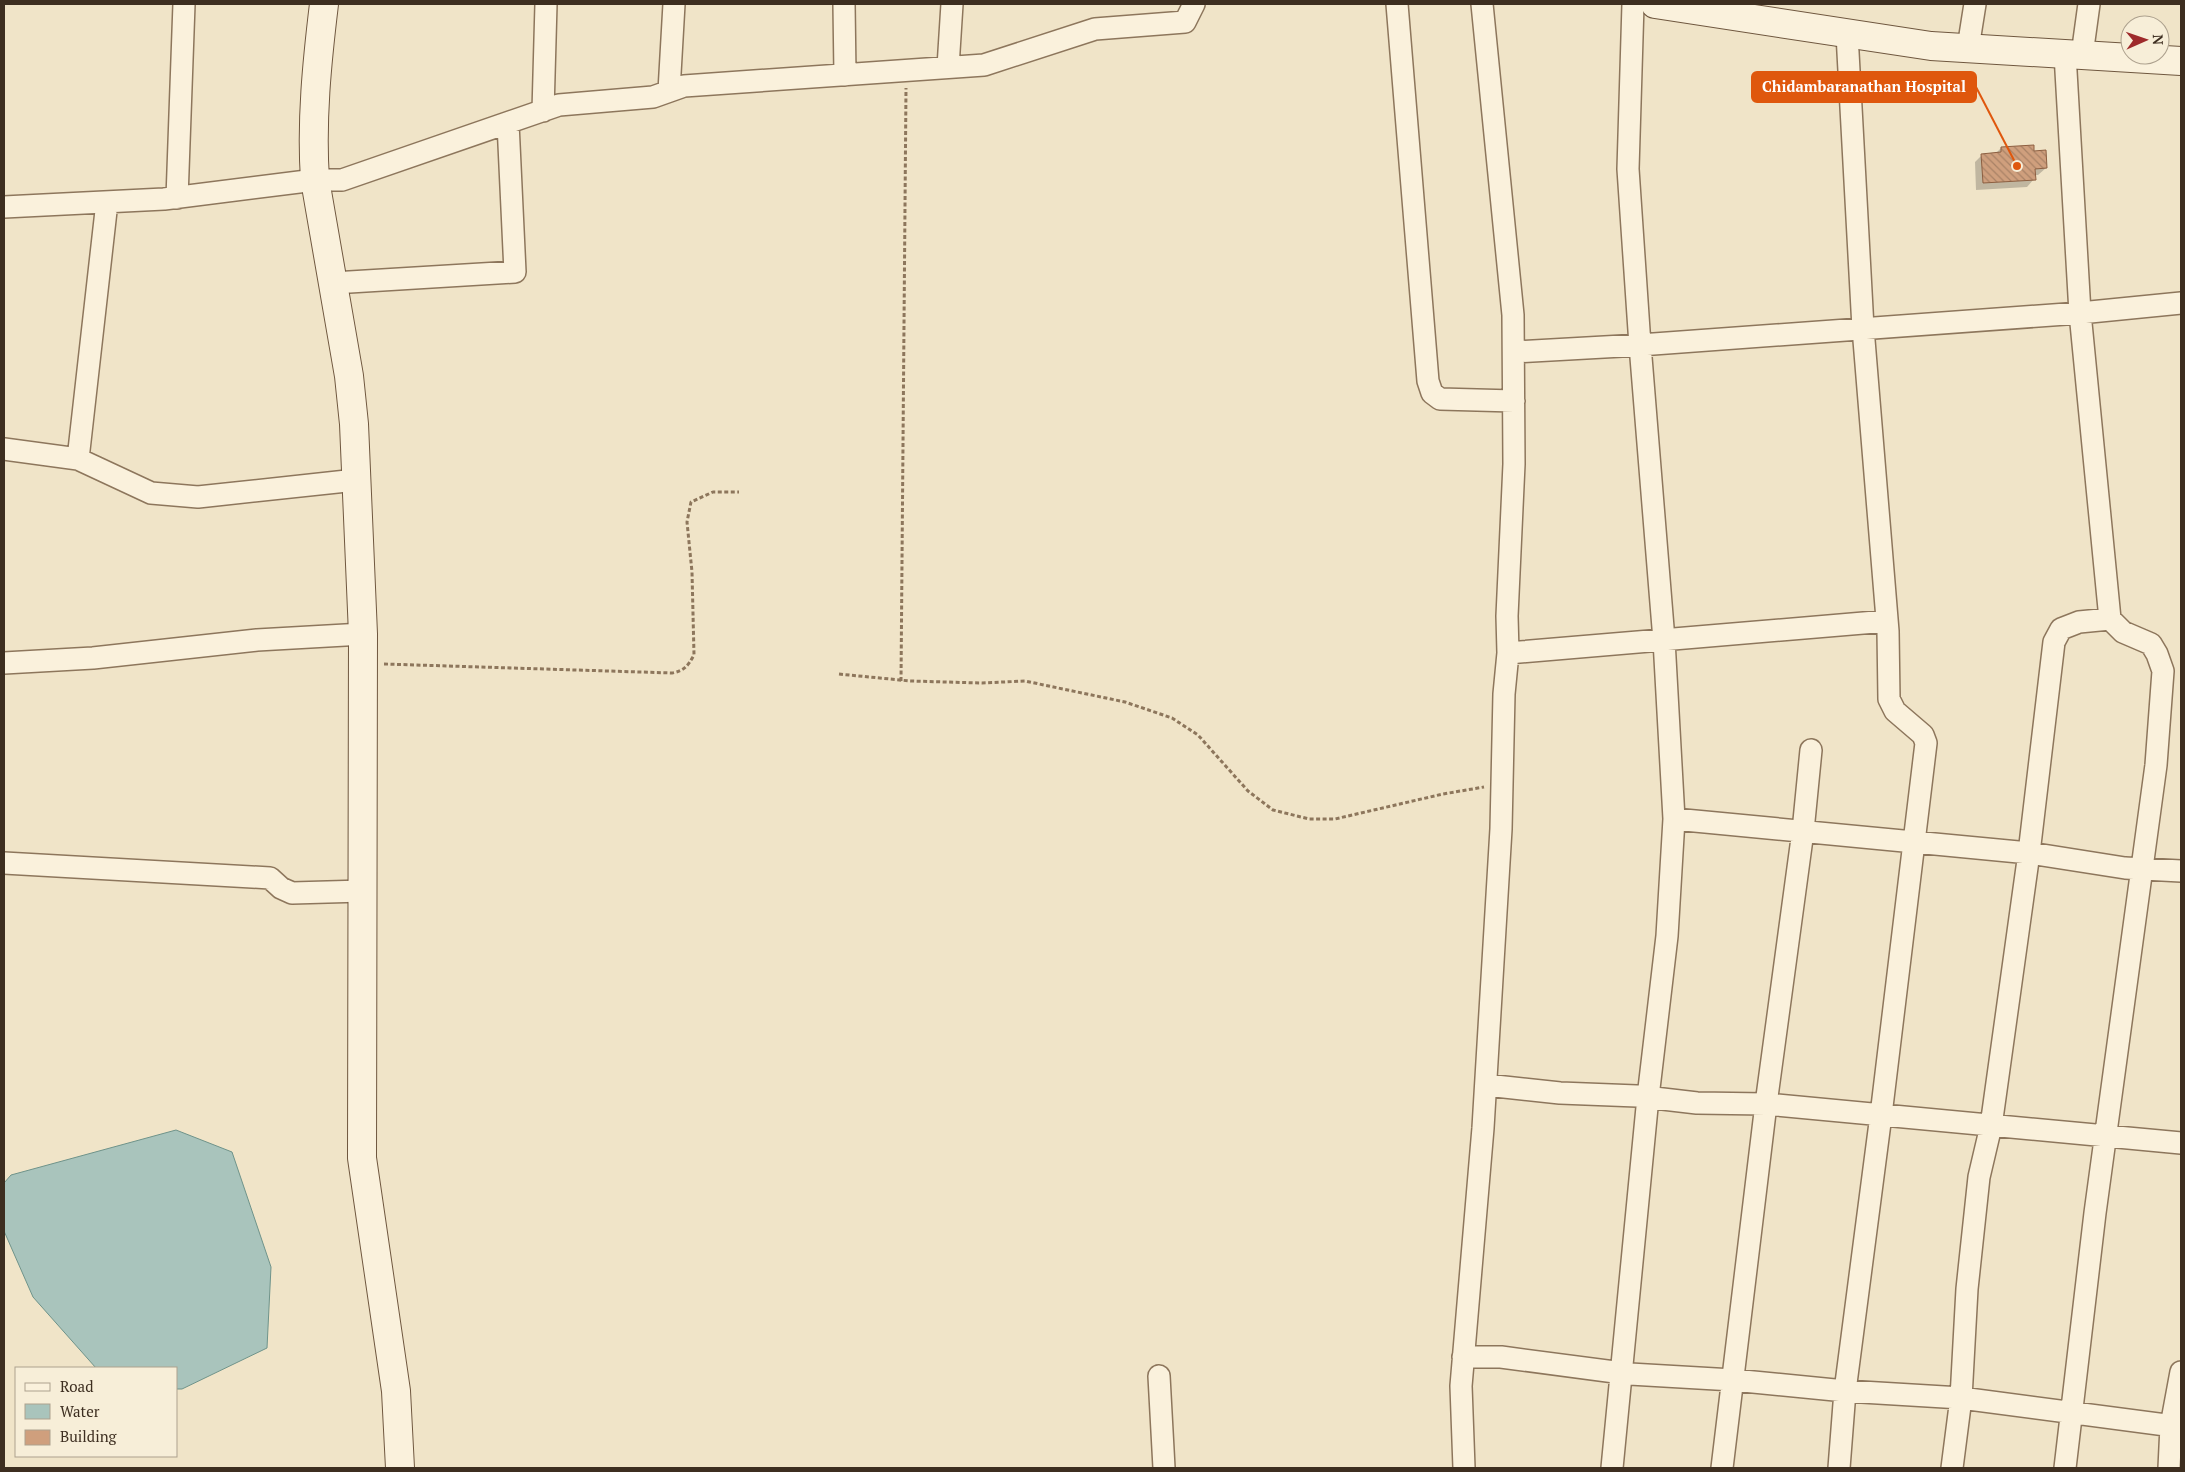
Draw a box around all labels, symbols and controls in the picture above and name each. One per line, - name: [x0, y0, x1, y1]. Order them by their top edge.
- north arrow: [2120, 15, 2170, 65]
- text: N: [2149, 34, 2168, 46]
- callout: Chidambaranathan Hospital: [1752, 72, 1976, 102]
- text: Chidambaranathan Hospital: [1762, 76, 1966, 96]
- legend: [15, 1367, 178, 1457]
- text: Road: [60, 1376, 93, 1396]
- text: Water: [60, 1401, 100, 1421]
- text: Building: [60, 1426, 118, 1446]

